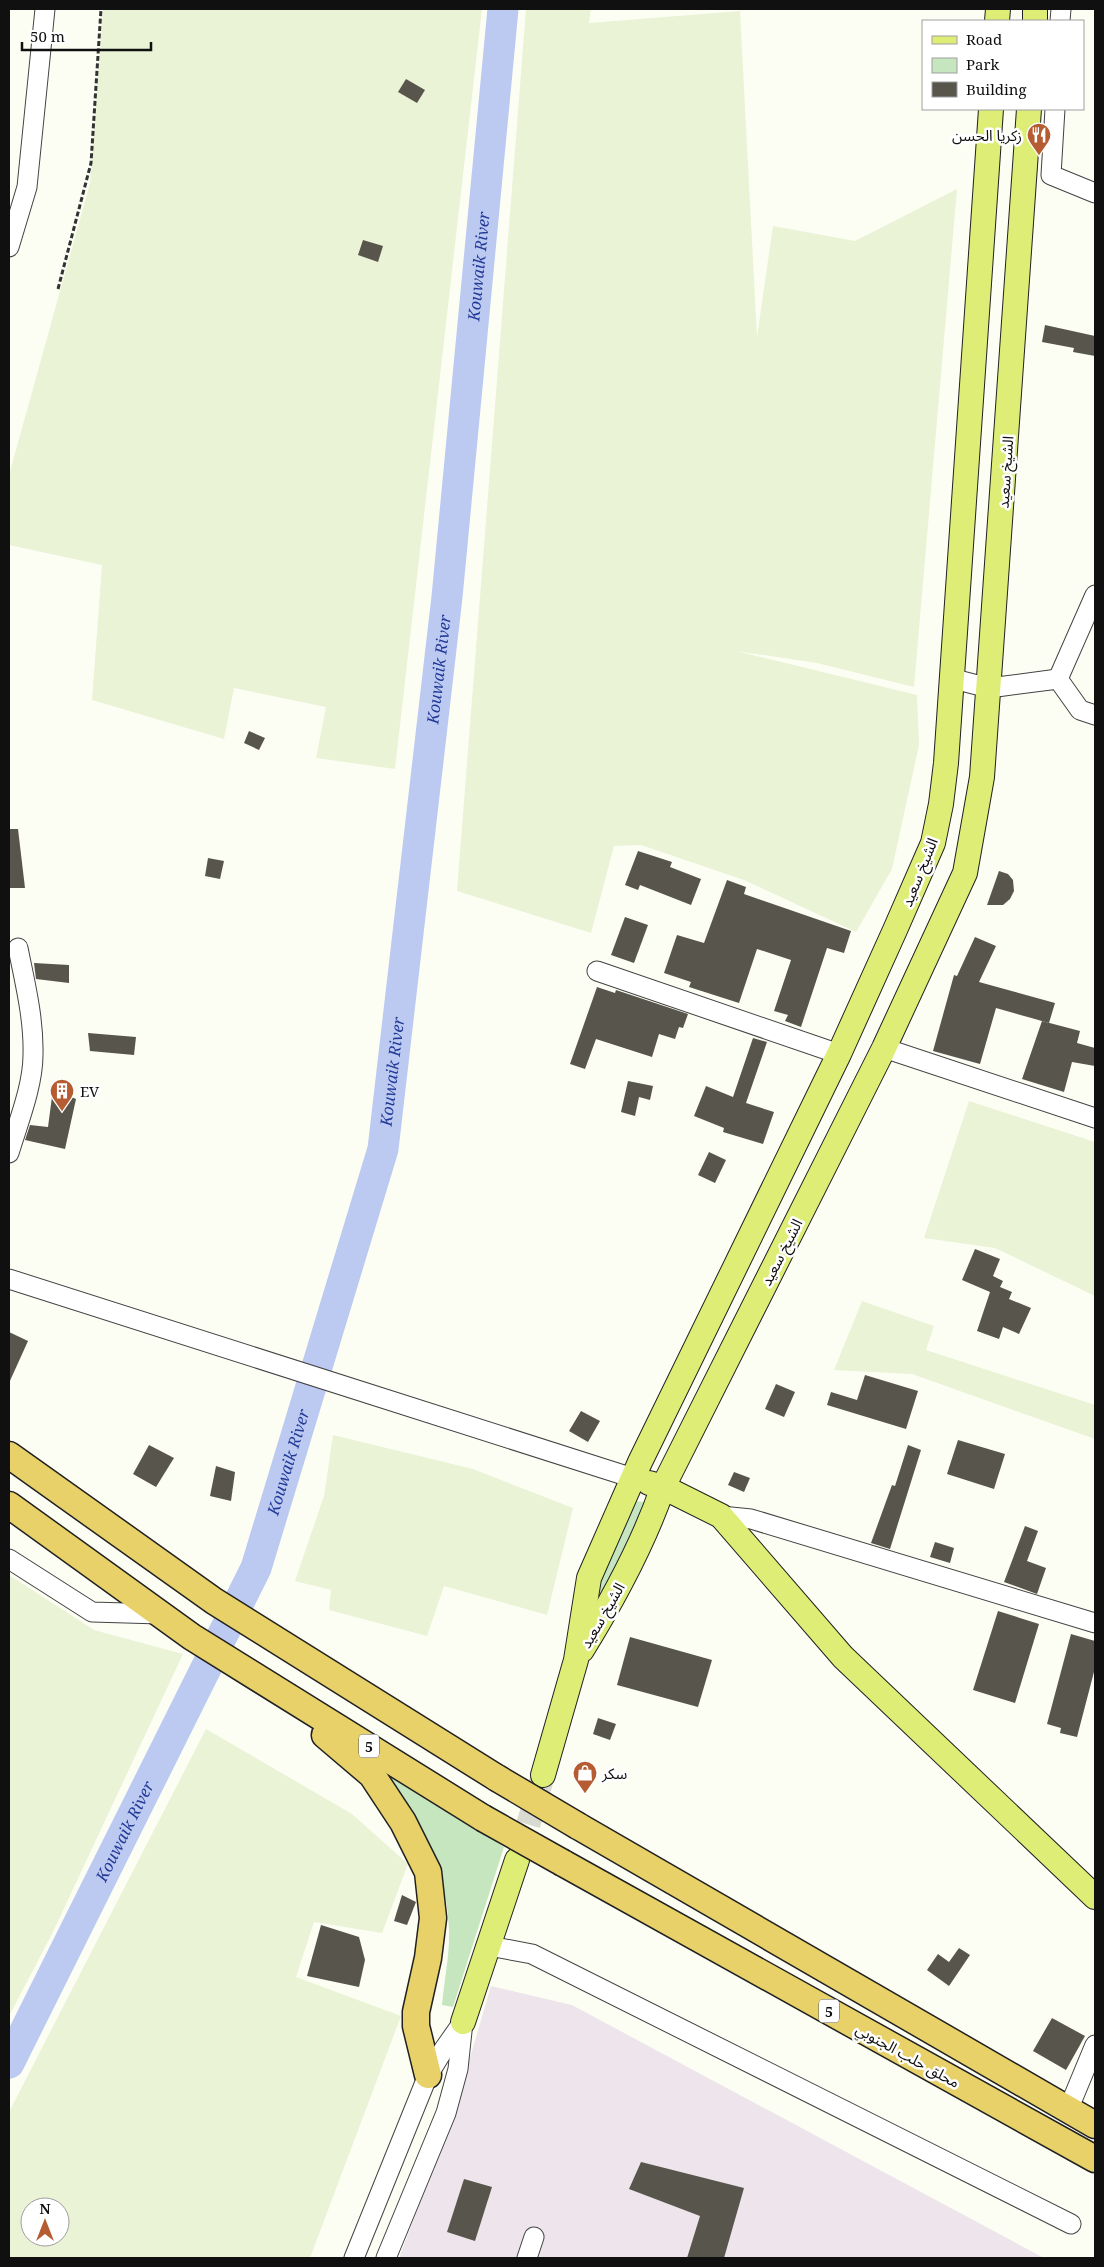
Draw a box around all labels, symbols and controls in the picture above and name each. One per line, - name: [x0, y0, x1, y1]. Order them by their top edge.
- scale bar: [22, 20, 151, 52]
- legend: [922, 20, 1084, 110]
- text: 50 m: [30, 26, 65, 46]
- text: Road: [966, 29, 1002, 49]
- text: Park: [966, 54, 1000, 74]
- text: Building: [966, 79, 1027, 99]
- restaurant icon: زكريا الحسن: [1026, 122, 1052, 156]
- place label: زكريا الحسن: [952, 125, 1022, 145]
- water label: Kouwaik River: [462, 210, 495, 323]
- street label: الشيخ سعيد: [992, 435, 1021, 509]
- water label: Kouwaik River: [421, 613, 456, 726]
- street label: الشيخ سعيد: [896, 835, 945, 911]
- water label: Kouwaik River: [375, 1015, 409, 1128]
- building icon: EV: [49, 1078, 75, 1112]
- place label: EV: [80, 1081, 100, 1101]
- street label: الشيخ سعيد: [756, 1215, 809, 1290]
- water label: Kouwaik River: [261, 1406, 315, 1519]
- street label: الشيخ سعيد: [575, 1579, 631, 1653]
- road number: 5: [359, 1734, 379, 1758]
- shop icon: سكر: [572, 1760, 598, 1794]
- place label: سكر: [601, 1763, 628, 1783]
- water label: Kouwaik River: [90, 1777, 159, 1886]
- road number: 5: [819, 2000, 839, 2022]
- street label: محلق حلب الجنوبي: [851, 2018, 964, 2094]
- north arrow: [20, 2197, 70, 2247]
- text: N: [39, 2199, 51, 2218]

